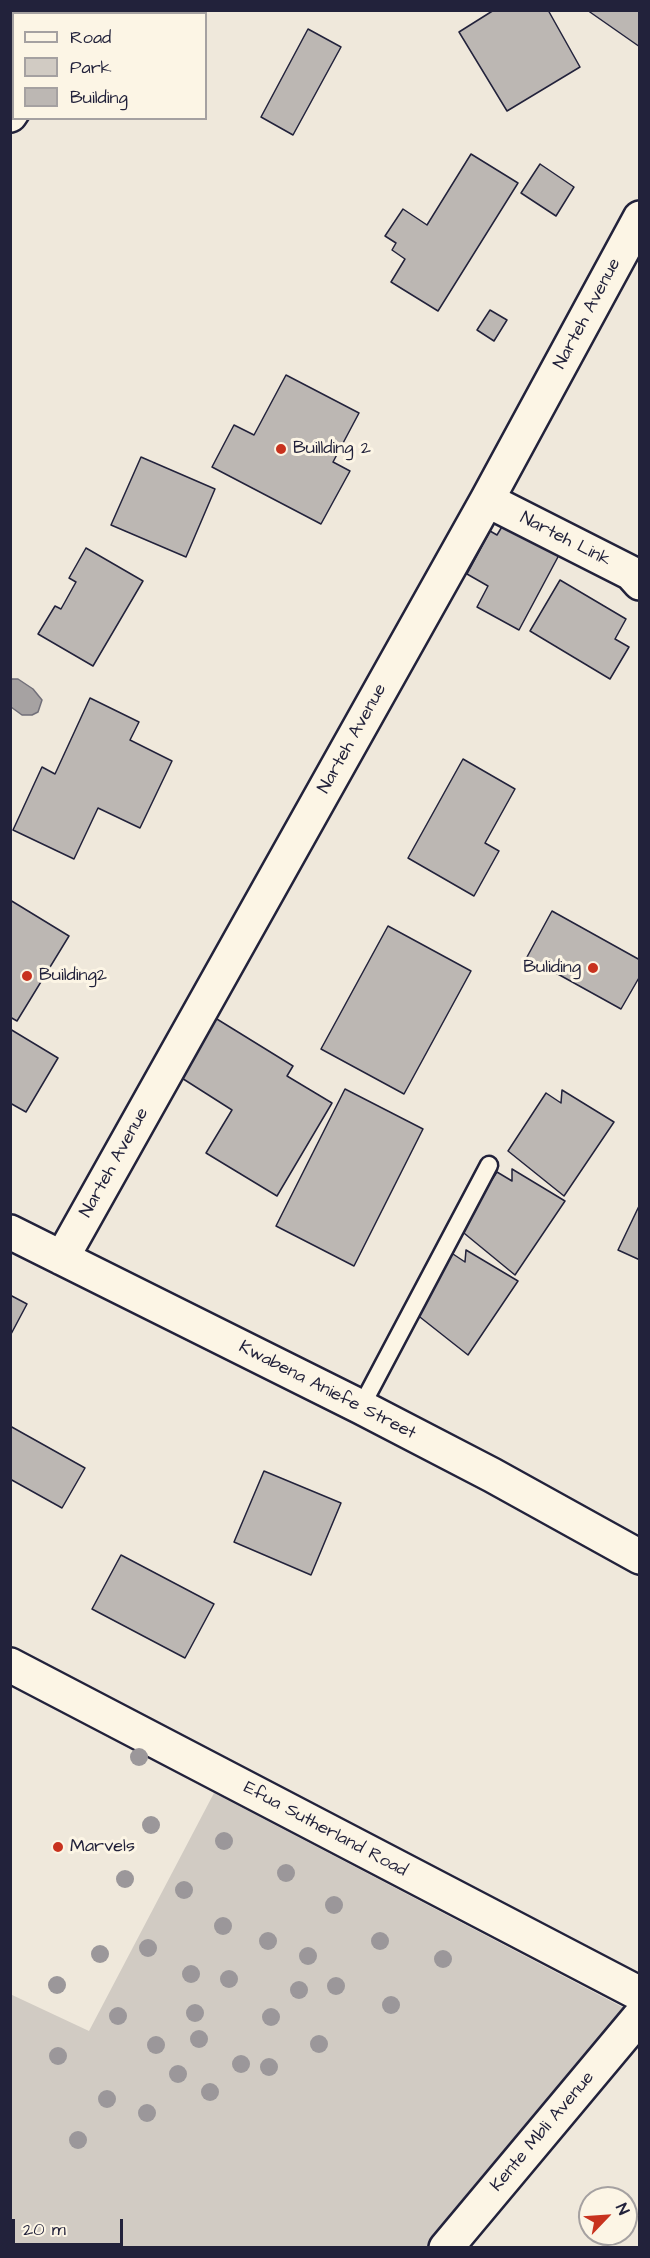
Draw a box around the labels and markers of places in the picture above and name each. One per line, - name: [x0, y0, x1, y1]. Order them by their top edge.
- place label: Buillding 2: [293, 438, 371, 460]
- marker: Buillding 2: [274, 442, 288, 456]
- place label: Buliding: [523, 957, 581, 979]
- marker: Buliding: [586, 961, 600, 975]
- place label: Building2: [39, 965, 107, 987]
- marker: Building2: [20, 969, 34, 983]
- place label: Marvels: [70, 1836, 135, 1858]
- marker: Marvels: [51, 1840, 65, 1854]

